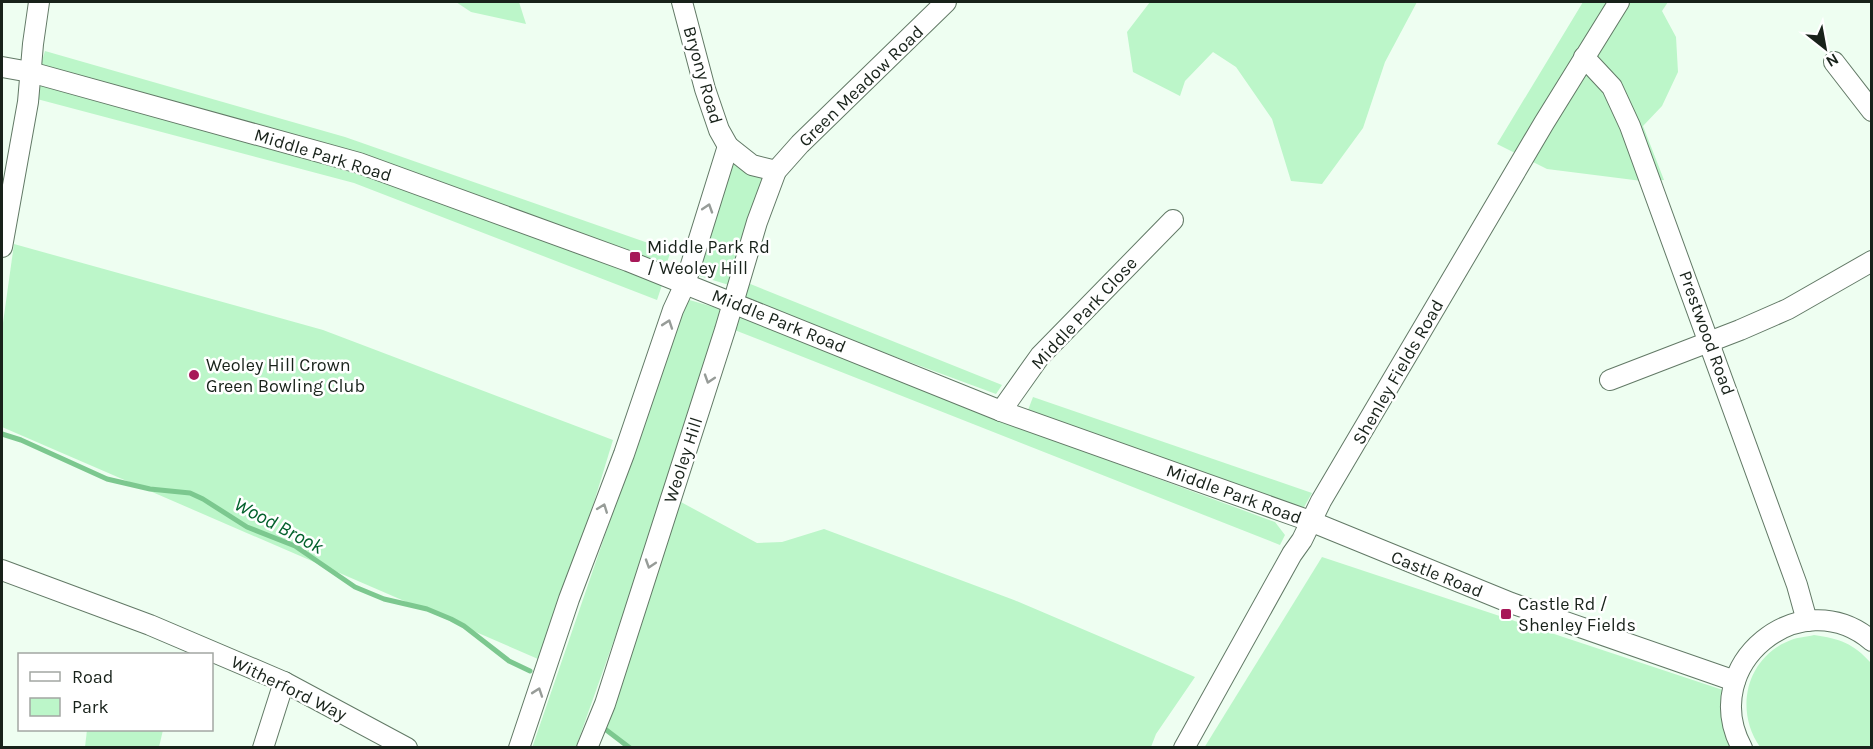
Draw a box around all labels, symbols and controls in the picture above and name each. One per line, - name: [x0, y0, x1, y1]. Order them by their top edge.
- north arrow: [1795, 18, 1855, 78]
- street label: Green Meadow Road: [794, 21, 928, 151]
- street label: Bryony Road: [679, 23, 727, 127]
- text: N: [1823, 49, 1842, 72]
- street label: Middle Park Road: [252, 124, 394, 186]
- one-way arrow: [701, 203, 714, 214]
- place label: Middle Park Rd / Weoley Hill: [647, 236, 770, 279]
- marker: Middle Park Rd / Weoley Hill: [628, 250, 642, 264]
- street label: Middle Park Close: [1026, 252, 1142, 374]
- street label: Prestwood Road: [1674, 268, 1740, 398]
- street label: Middle Park Road: [709, 284, 849, 358]
- street label: Shenley Fields Road: [1348, 296, 1448, 448]
- one-way arrow: [660, 320, 673, 330]
- place label: Weoley Hill Crown Green Bowling Club: [206, 354, 365, 397]
- marker: Weoley Hill Crown Green Bowling Club: [187, 368, 201, 382]
- one-way arrow: [704, 373, 717, 384]
- street label: Weoley Hill: [659, 414, 707, 506]
- street label: Middle Park Road: [1163, 459, 1305, 529]
- water label: Wood Brook: [230, 492, 328, 559]
- one-way arrow: [596, 504, 608, 515]
- street label: Castle Road: [1388, 546, 1486, 602]
- one-way arrow: [645, 558, 657, 569]
- place label: Castle Rd / Shenley Fields: [1518, 593, 1636, 636]
- marker: Castle Rd / Shenley Fields: [1499, 607, 1513, 621]
- street label: Witherford Way: [228, 650, 351, 726]
- legend: [18, 653, 213, 731]
- text: Road: [72, 666, 113, 688]
- one-way arrow: [531, 687, 543, 698]
- text: Park: [72, 696, 109, 718]

